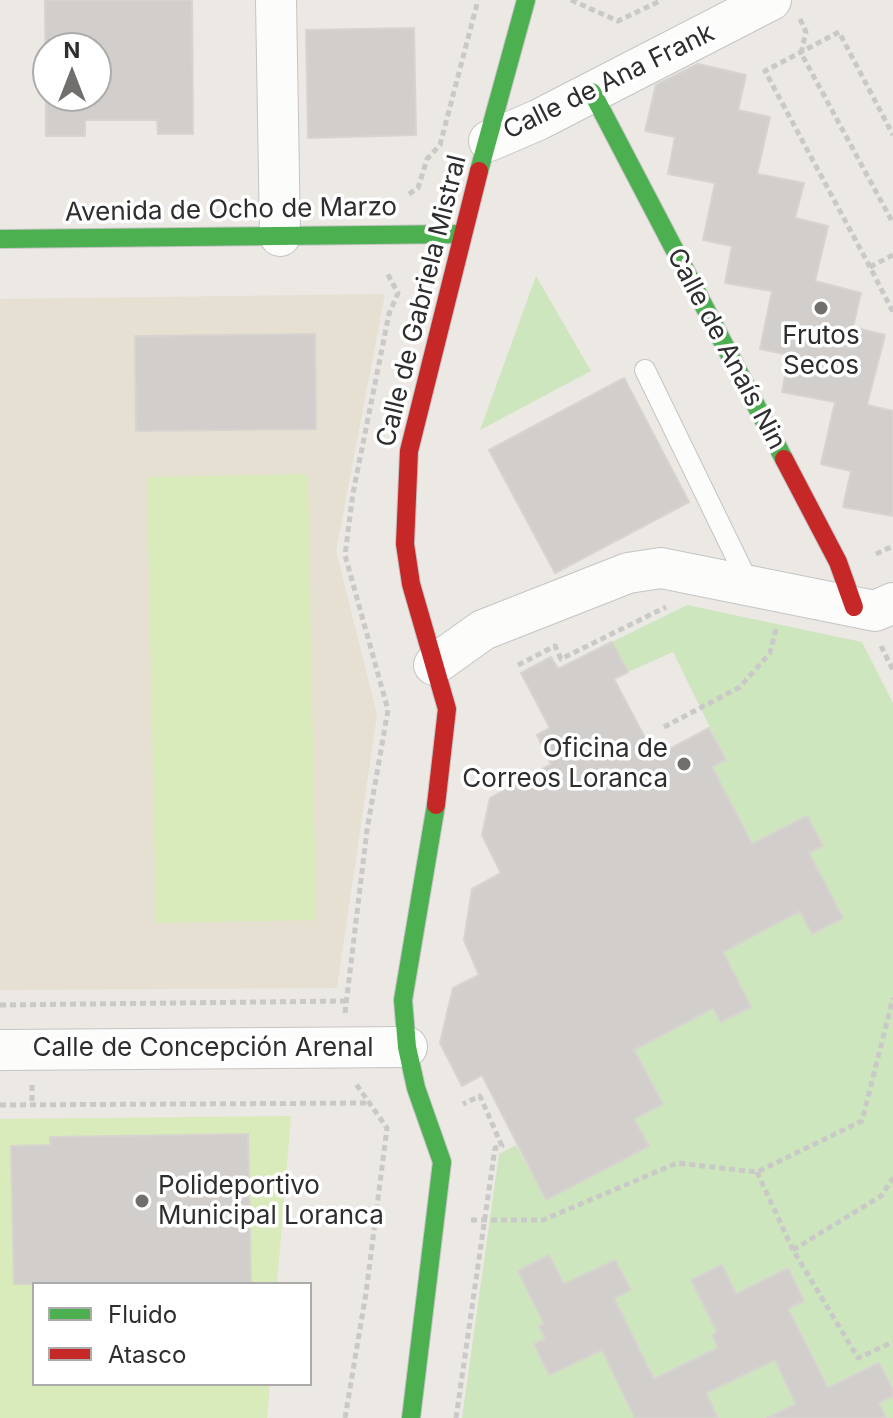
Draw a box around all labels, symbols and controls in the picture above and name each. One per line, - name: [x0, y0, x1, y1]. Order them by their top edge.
- street label: Calle de Ana Frank: [498, 17, 720, 147]
- north arrow: [32, 32, 112, 112]
- text: N: [64, 37, 80, 63]
- street label: Calle de Gabriela Mistral: [371, 152, 473, 450]
- street label: Avenida de Ocho de Marzo: [65, 192, 397, 228]
- street label: Calle de Anaís Nin: [660, 243, 792, 455]
- marker: Frutos Secos: [812, 299, 830, 317]
- place label: Frutos Secos: [782, 320, 860, 382]
- place label: Oficina de Correos Loranca: [462, 733, 668, 794]
- marker: Oficina de Correos Loranca: [675, 755, 693, 773]
- street label: Calle de Concepción Arenal: [32, 1032, 374, 1064]
- place label: Polideportivo Municipal Loranca: [158, 1170, 384, 1232]
- marker: Polideportivo Municipal Loranca: [133, 1192, 151, 1210]
- legend: [32, 1282, 312, 1386]
- text: Fluido: [108, 1300, 177, 1329]
- text: Atasco: [108, 1340, 186, 1369]

